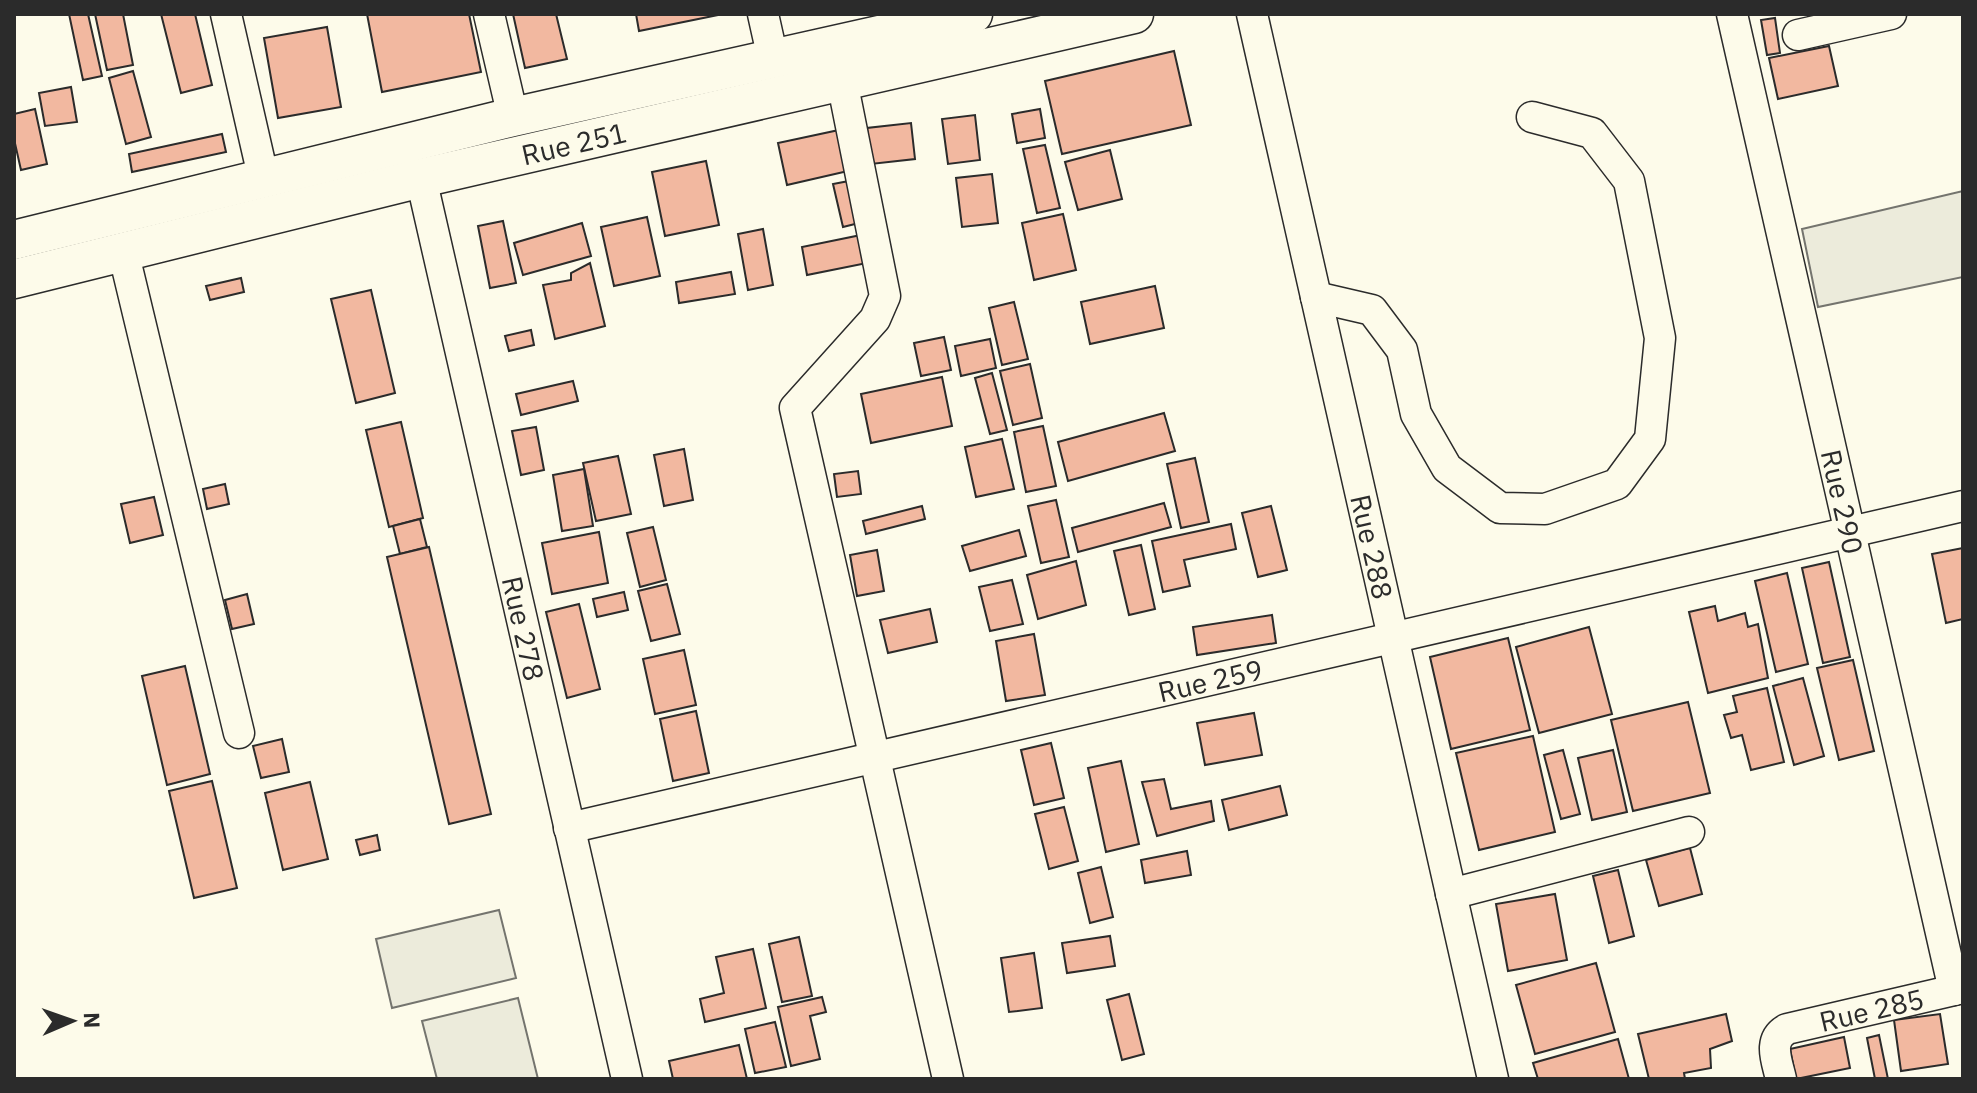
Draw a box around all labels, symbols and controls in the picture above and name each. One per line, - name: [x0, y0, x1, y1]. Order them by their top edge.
- street label: Rue 251: [518, 113, 630, 173]
- street label: Rue 290: [1813, 446, 1873, 557]
- street label: Rue 288: [1343, 491, 1402, 602]
- street label: Rue 278: [494, 572, 554, 684]
- street label: Rue 259: [1154, 650, 1266, 710]
- street label: Rue 285: [1816, 979, 1927, 1039]
- north arrow: [32, 981, 112, 1061]
- text: N: [78, 1012, 107, 1029]

